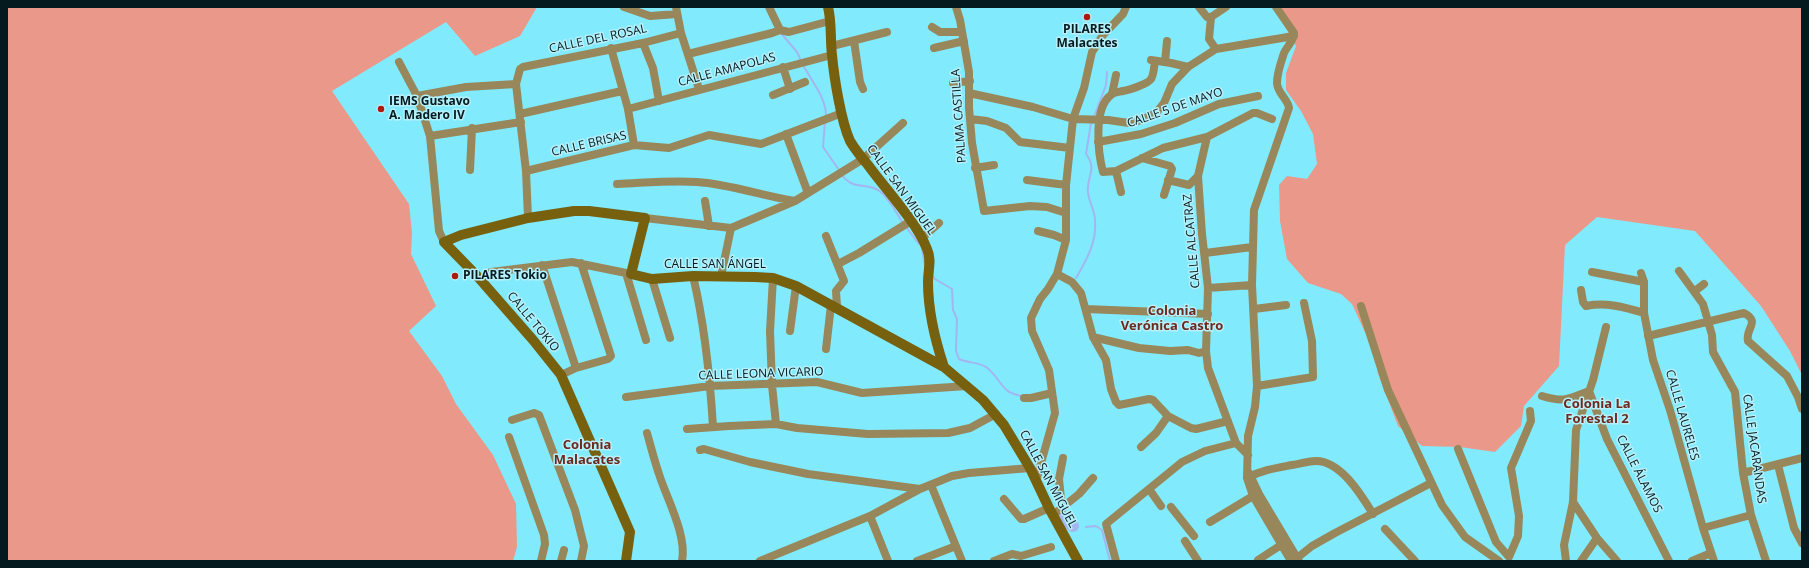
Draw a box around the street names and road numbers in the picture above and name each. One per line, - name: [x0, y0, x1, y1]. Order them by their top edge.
- street label: CALLE DEL ROSAL: [548, 22, 648, 56]
- street label: CALLE AMAPOLAS: [677, 50, 777, 90]
- street label: PALMA CASTILLA: [949, 68, 969, 164]
- street label: CALLE 5 DE MAYO: [1125, 85, 1225, 131]
- street label: CALLE BRISAS: [550, 128, 628, 160]
- street label: CALLE SAN MIGUEL: [863, 142, 939, 238]
- street label: CALLE ALCATRAZ: [1181, 193, 1203, 289]
- street label: CALLE SAN ÁNGEL: [664, 258, 766, 272]
- street label: CALLE TOKIO: [504, 289, 562, 355]
- street label: CALLE LEONA VICARIO: [698, 365, 824, 383]
- street label: CALLE LAURELES: [1662, 368, 1702, 462]
- street label: CALLE JACARANDAS: [1739, 393, 1769, 505]
- street label: CALLE SAN MIGUEL: [1016, 428, 1080, 530]
- street label: CALLE ÁLAMOS: [1613, 433, 1665, 515]

